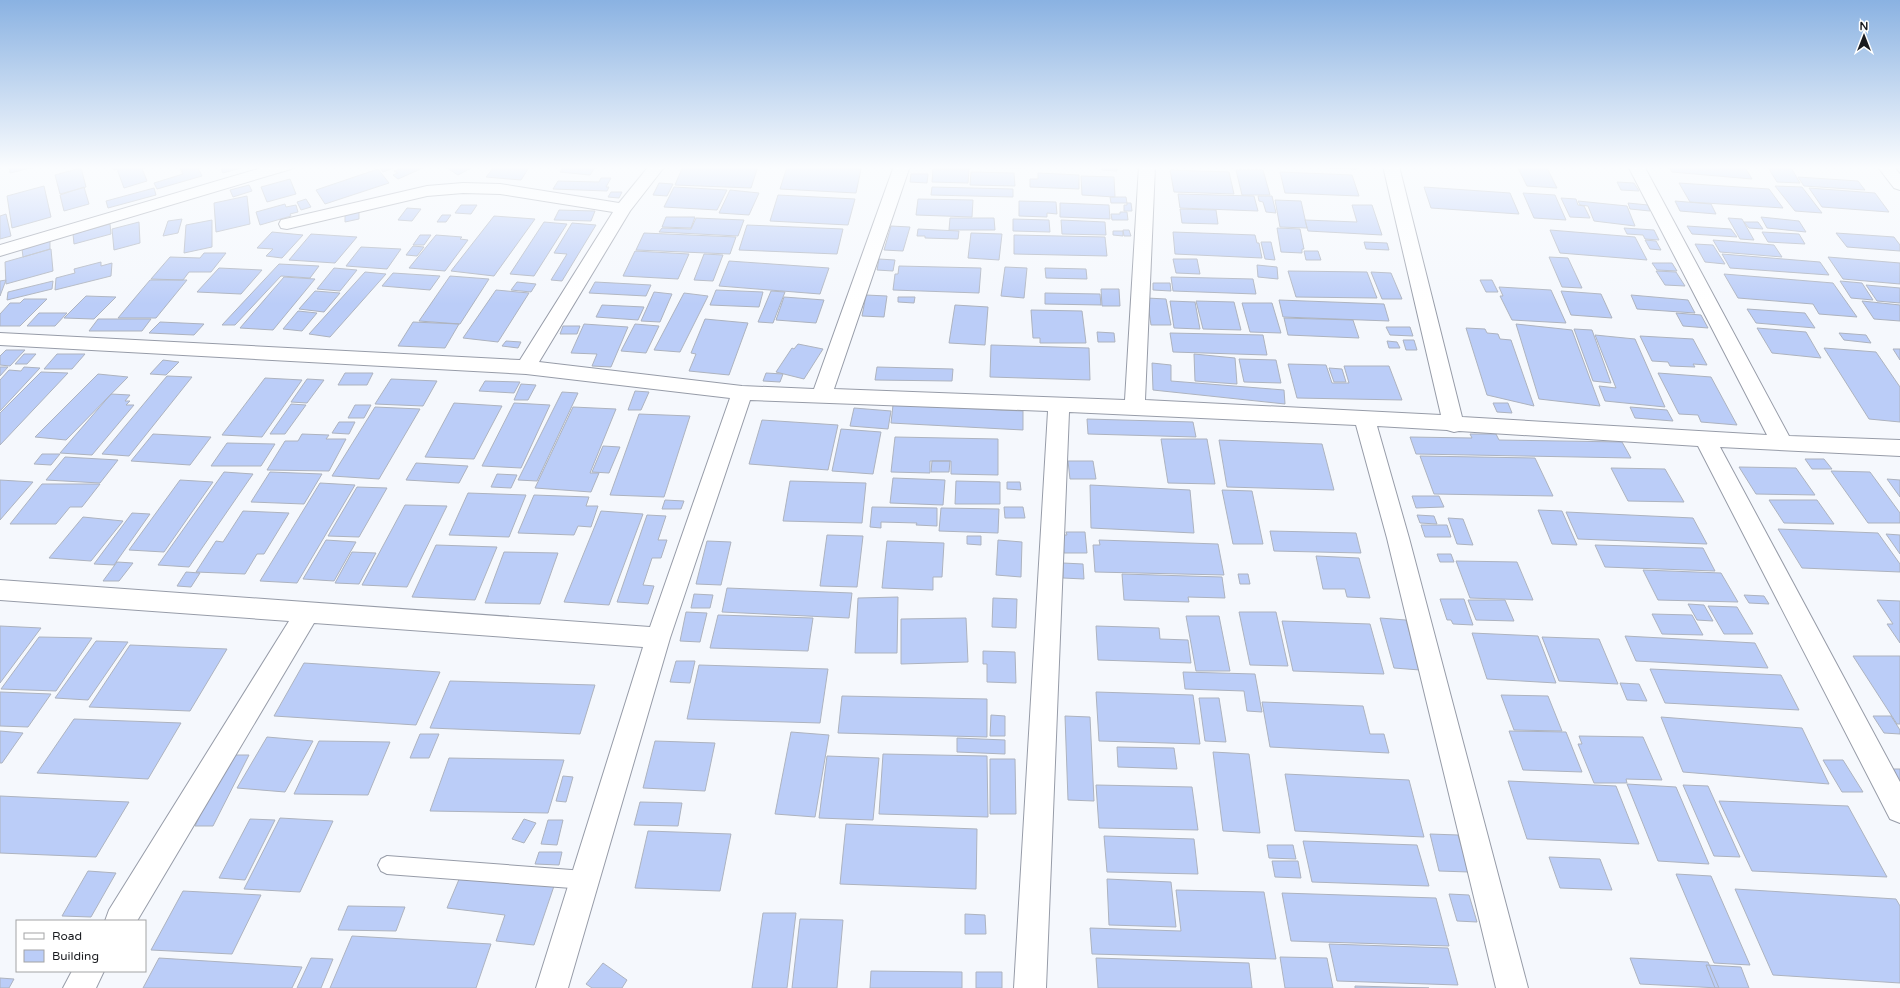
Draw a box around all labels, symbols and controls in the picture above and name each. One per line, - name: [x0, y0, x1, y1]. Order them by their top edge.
- north arrow: [1844, 16, 1884, 56]
- text: N: [1860, 20, 1868, 33]
- legend: [16, 920, 146, 972]
- text: Road: [52, 929, 82, 943]
- text: Building: [52, 949, 99, 963]

